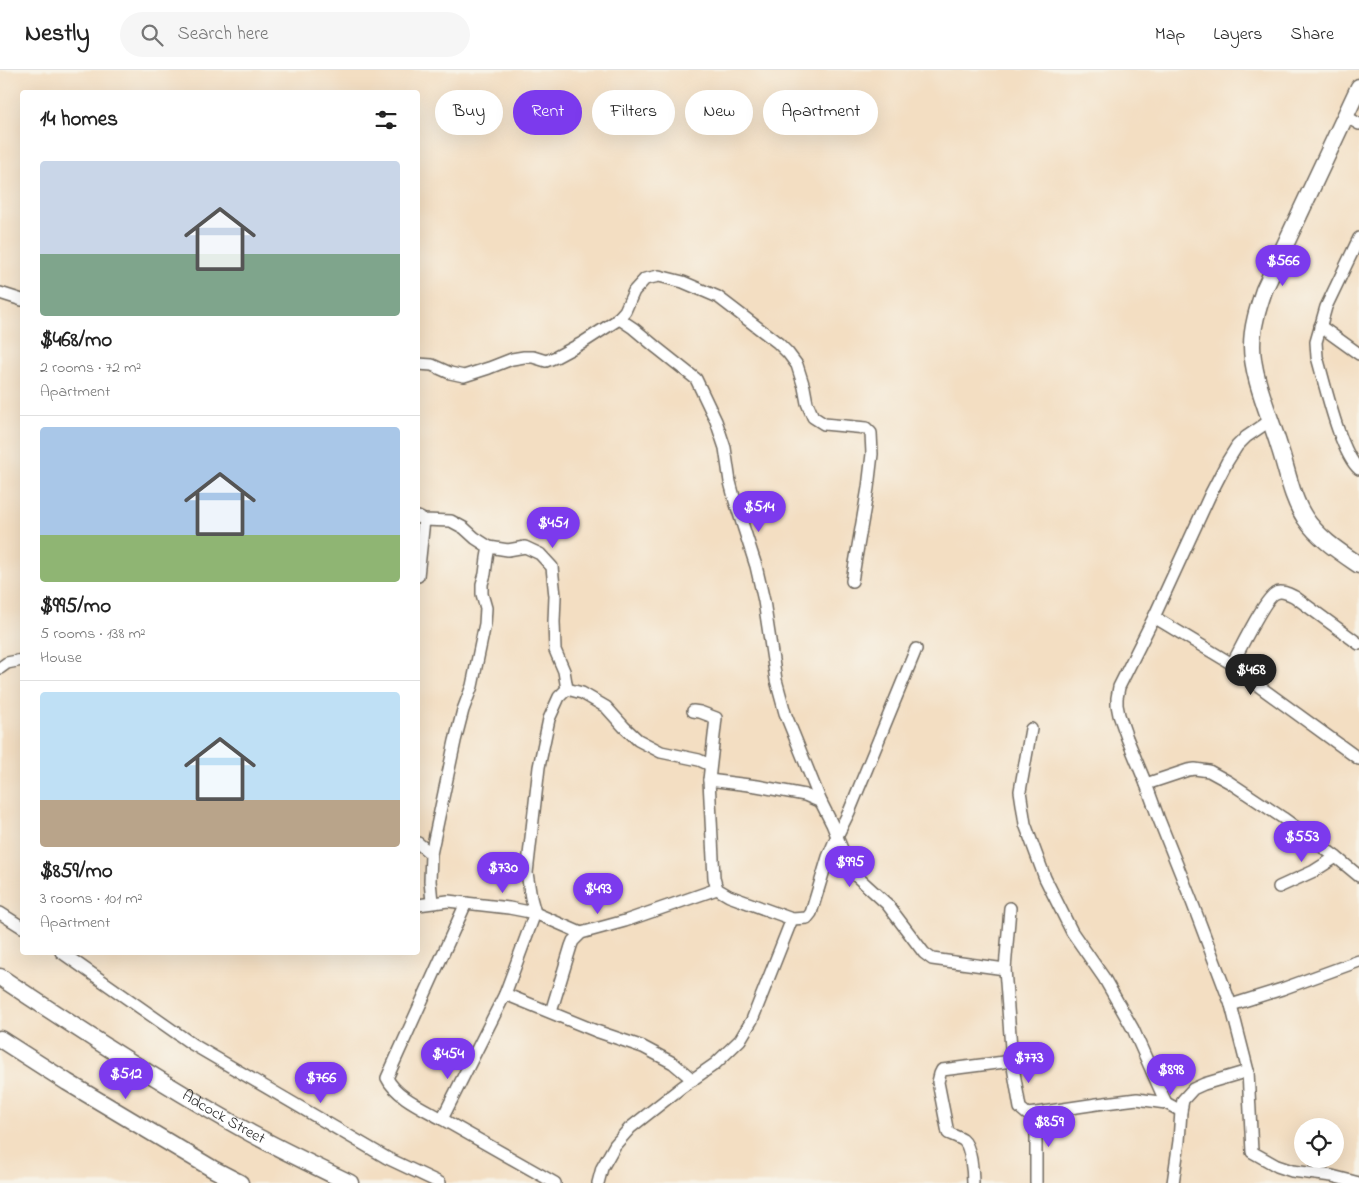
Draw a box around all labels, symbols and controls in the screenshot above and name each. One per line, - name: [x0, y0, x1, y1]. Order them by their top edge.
- search box: [120, 12, 470, 57]
- text: Nestly: [25, 17, 90, 52]
- icon: search: [138, 21, 166, 49]
- text: Search here: [178, 21, 269, 48]
- text: Map: [1155, 22, 1185, 48]
- text: Layers: [1213, 22, 1263, 48]
- text: Share: [1291, 22, 1334, 48]
- chip: Buy: [435, 90, 503, 135]
- chip: Rent: [513, 90, 582, 135]
- chip: Filters: [592, 90, 675, 135]
- chip: New: [685, 90, 753, 135]
- chip: Apartment: [763, 90, 878, 135]
- text: 14 homes: [40, 105, 118, 135]
- icon: filters: [372, 106, 400, 134]
- icon: home: [175, 194, 265, 284]
- pin: $566: [1253, 244, 1313, 287]
- text: $566: [1267, 249, 1299, 273]
- text: $468/mo: [40, 326, 112, 356]
- text: 2 rooms · 72 m²: [40, 356, 141, 380]
- text: Apartment: [40, 380, 110, 404]
- icon: home: [175, 459, 265, 549]
- pin: $514: [729, 490, 789, 533]
- text: $514: [744, 495, 774, 519]
- pin: $451: [523, 506, 583, 549]
- text: $451: [538, 511, 568, 535]
- text: $995/mo: [40, 592, 111, 622]
- text: 5 rooms · 138 m²: [40, 622, 146, 646]
- text: House: [40, 646, 82, 670]
- pin: $468: [1221, 654, 1281, 696]
- text: $468: [1236, 658, 1266, 682]
- icon: home: [175, 724, 265, 814]
- pin: $553: [1272, 820, 1332, 863]
- text: $553: [1285, 825, 1319, 849]
- pin: $995: [820, 846, 880, 888]
- text: $995: [836, 850, 864, 874]
- pin: $730: [473, 852, 533, 894]
- text: $730: [488, 856, 518, 880]
- text: $859/mo: [40, 857, 113, 887]
- pin: $493: [568, 872, 628, 915]
- text: $493: [584, 877, 612, 901]
- text: 3 rooms · 101 m²: [40, 887, 142, 911]
- text: Apartment: [40, 911, 110, 935]
- pin: $454: [418, 1038, 478, 1080]
- text: $454: [432, 1042, 464, 1066]
- pin: $773: [999, 1042, 1059, 1084]
- text: $773: [1014, 1046, 1044, 1070]
- pin: $898: [1141, 1054, 1201, 1096]
- pin: $512: [96, 1058, 156, 1100]
- text: $898: [1158, 1058, 1184, 1082]
- text: $512: [110, 1062, 142, 1086]
- pin: $766: [291, 1062, 351, 1104]
- text: $766: [306, 1066, 336, 1090]
- street label: Adcock Street: [177, 1084, 270, 1151]
- pin: $859: [1019, 1106, 1079, 1148]
- text: $859: [1034, 1110, 1064, 1134]
- map controls: [1294, 1118, 1344, 1168]
- button: locate: [1294, 1118, 1344, 1168]

